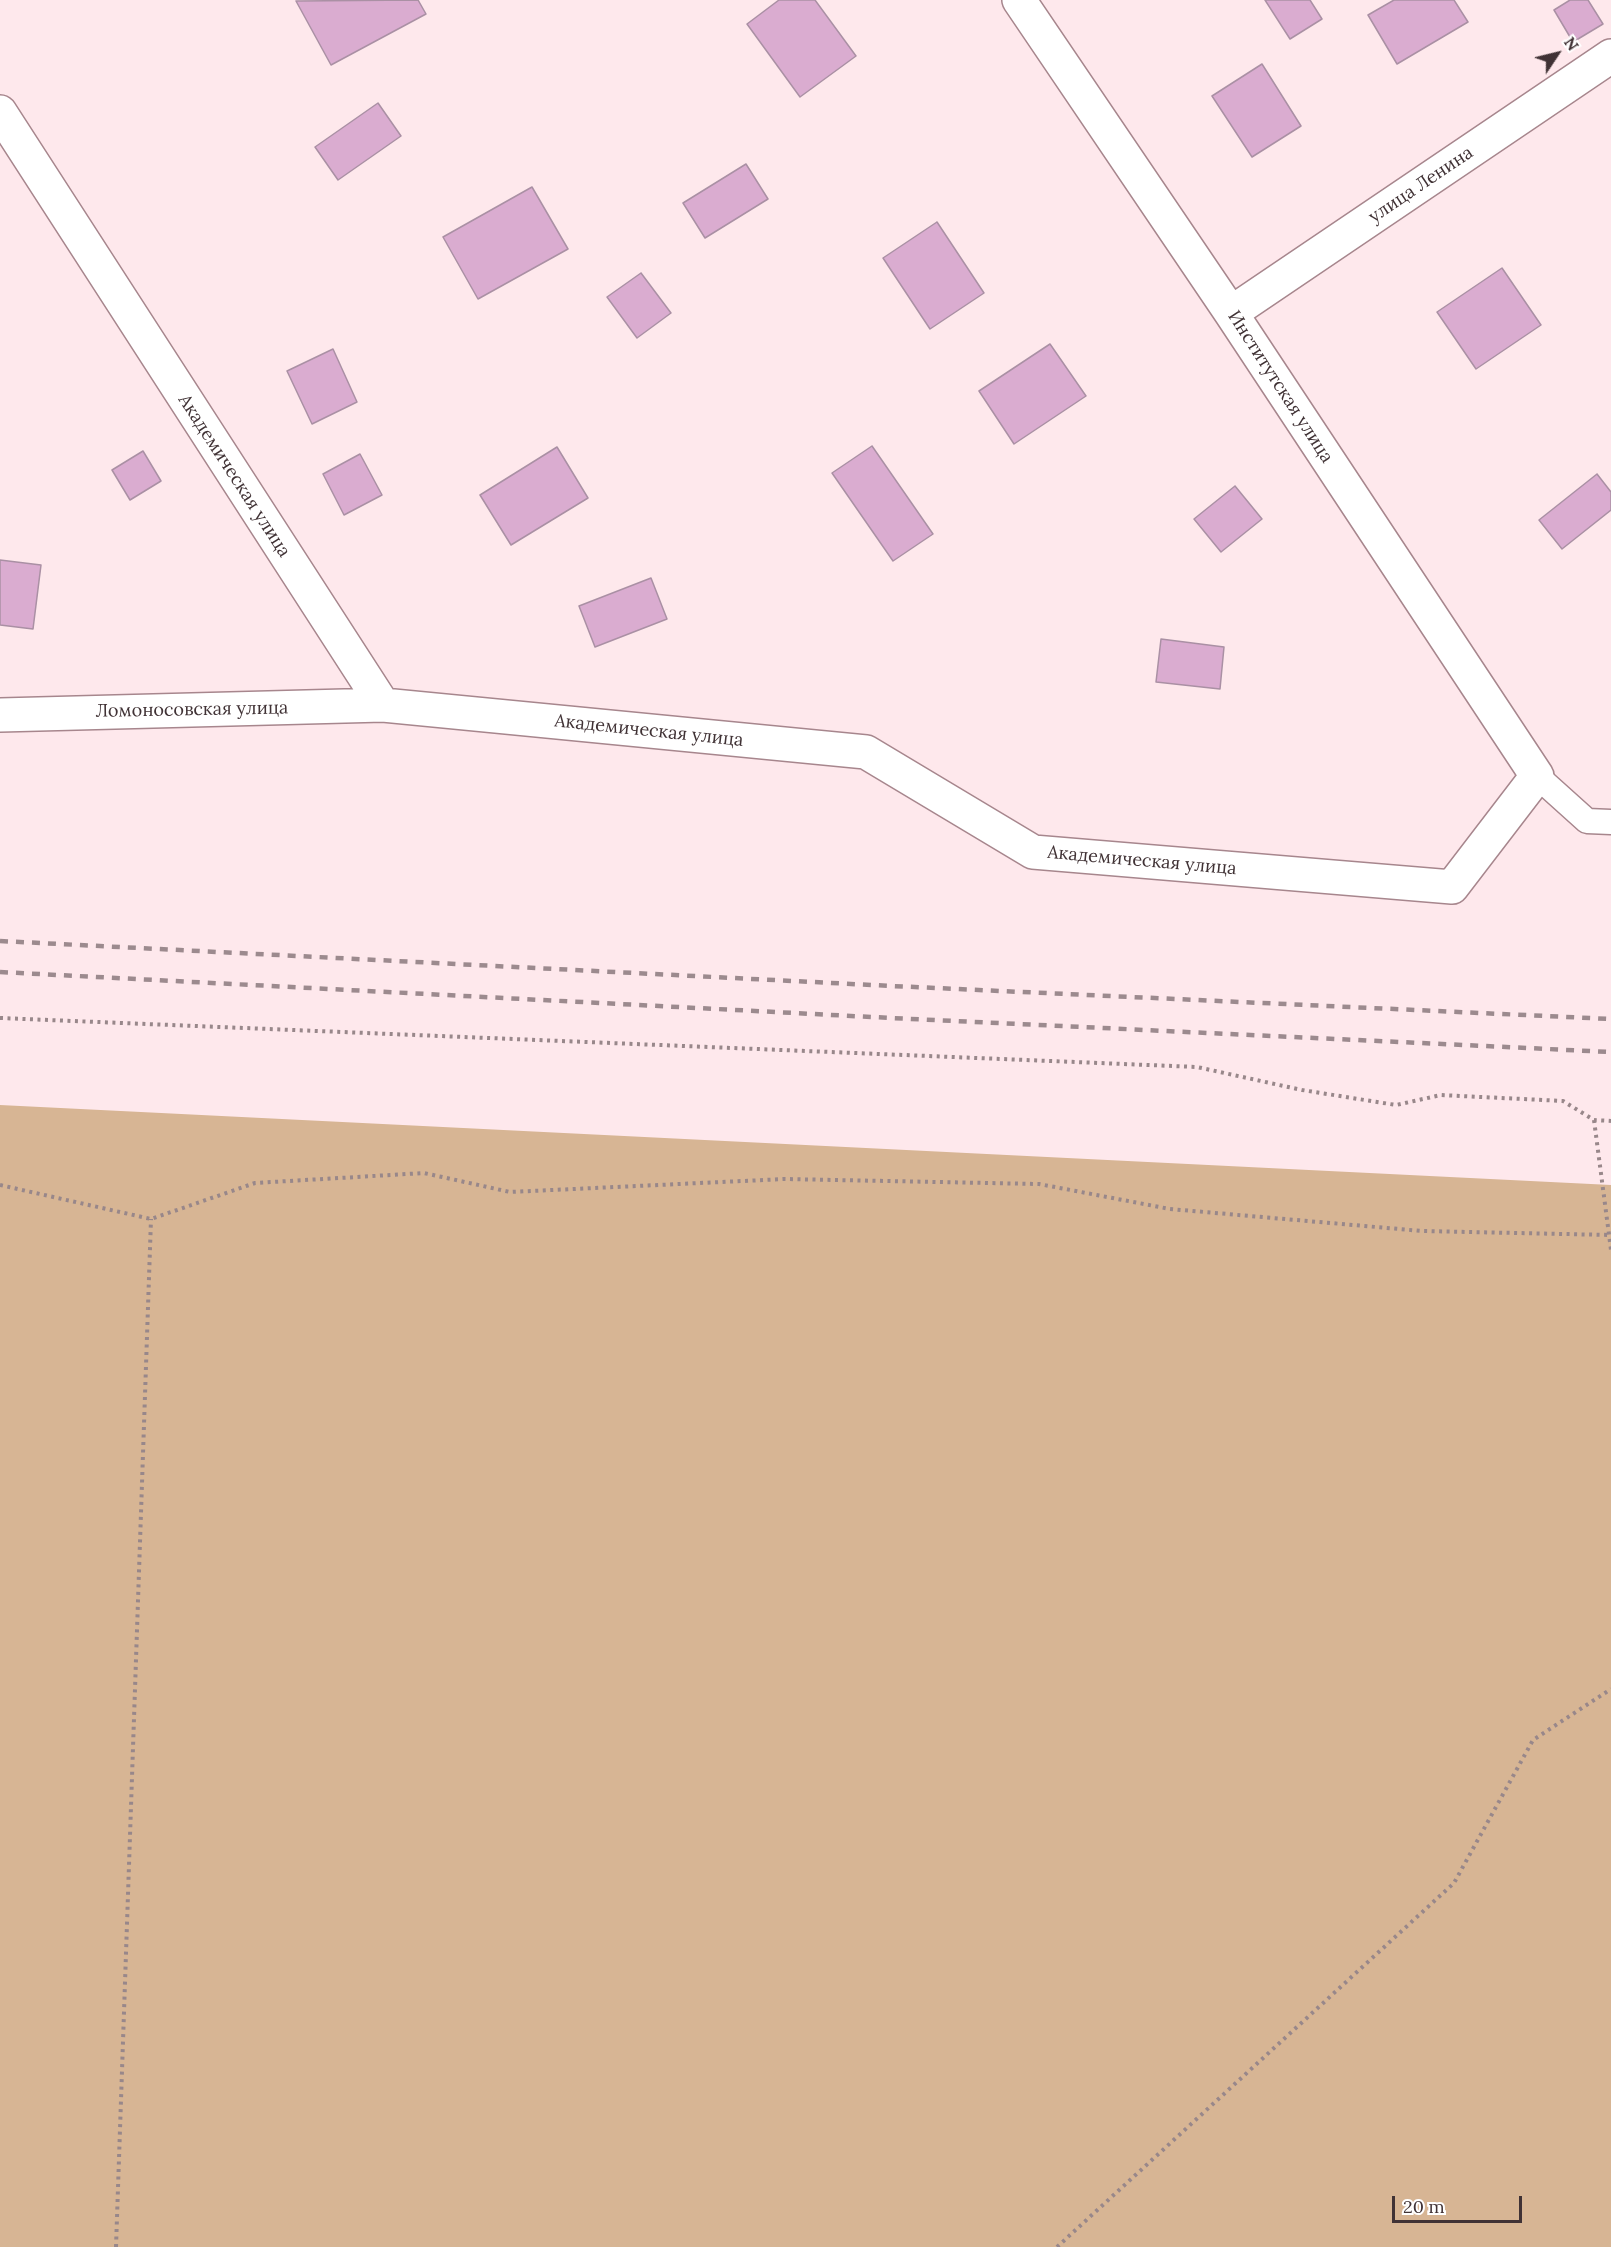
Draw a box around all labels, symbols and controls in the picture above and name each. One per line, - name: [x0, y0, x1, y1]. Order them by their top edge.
- north arrow: [1527, 24, 1587, 84]
- text: N: [1560, 33, 1583, 54]
- street label: улица Ленина: [1365, 142, 1477, 228]
- street label: Институтская улица: [1223, 307, 1337, 467]
- street label: Академическая улица: [173, 391, 295, 561]
- street label: Ломоносовская улица: [96, 698, 288, 722]
- street label: Академическая улица: [554, 710, 744, 752]
- street label: Академическая улица: [1047, 842, 1237, 880]
- scale bar: [1395, 2184, 1526, 2222]
- text: 20 m: [1403, 2195, 1445, 2218]

